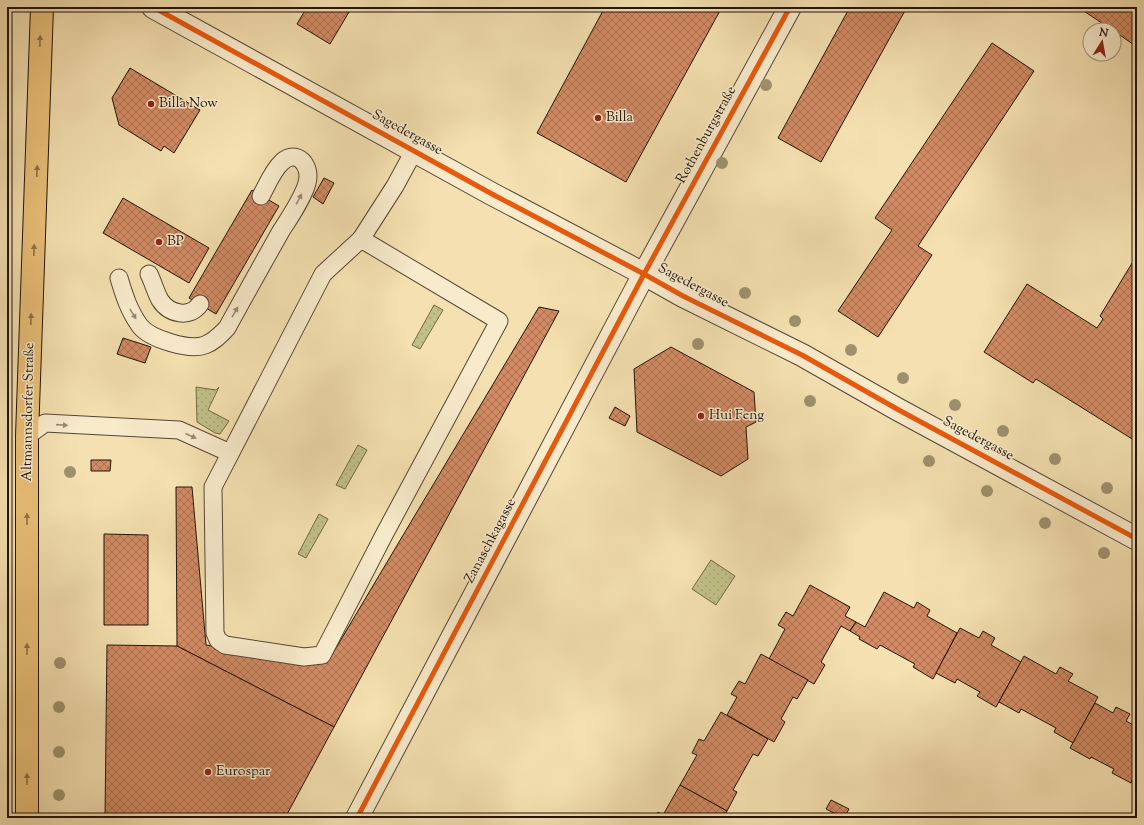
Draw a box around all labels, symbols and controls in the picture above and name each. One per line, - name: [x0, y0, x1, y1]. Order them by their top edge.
- north arrow: [1082, 22, 1122, 62]
- text: N: [1097, 24, 1110, 42]
- one-way arrow: [37, 35, 44, 47]
- street label: Rothenburgstraße: [672, 83, 742, 187]
- place label: Billa Now: [159, 94, 218, 114]
- marker: Billa Now: [146, 99, 156, 109]
- street label: Sagedergasse: [368, 105, 446, 161]
- place label: Billa: [606, 108, 634, 128]
- marker: Billa: [593, 113, 603, 123]
- one-way arrow: [33, 165, 40, 177]
- one-way arrow: [296, 193, 303, 205]
- place label: BP: [167, 232, 184, 252]
- marker: BP: [154, 237, 164, 247]
- one-way arrow: [30, 244, 37, 256]
- street label: Sagedergasse: [654, 259, 732, 313]
- one-way arrow: [232, 307, 239, 318]
- one-way arrow: [129, 308, 136, 320]
- one-way arrow: [28, 312, 34, 325]
- street label: Altmannsdorfer Straße: [18, 342, 40, 482]
- place label: Hui Feng: [709, 406, 764, 426]
- marker: Hui Feng: [696, 411, 706, 421]
- street label: Sagedergasse: [939, 412, 1017, 466]
- one-way arrow: [56, 421, 68, 428]
- one-way arrow: [185, 432, 197, 439]
- street label: Zanaschkagasse: [460, 495, 522, 587]
- one-way arrow: [24, 512, 30, 525]
- one-way arrow: [24, 642, 30, 655]
- place label: Eurospar: [216, 762, 271, 782]
- marker: Eurospar: [203, 767, 213, 777]
- one-way arrow: [24, 772, 30, 785]

